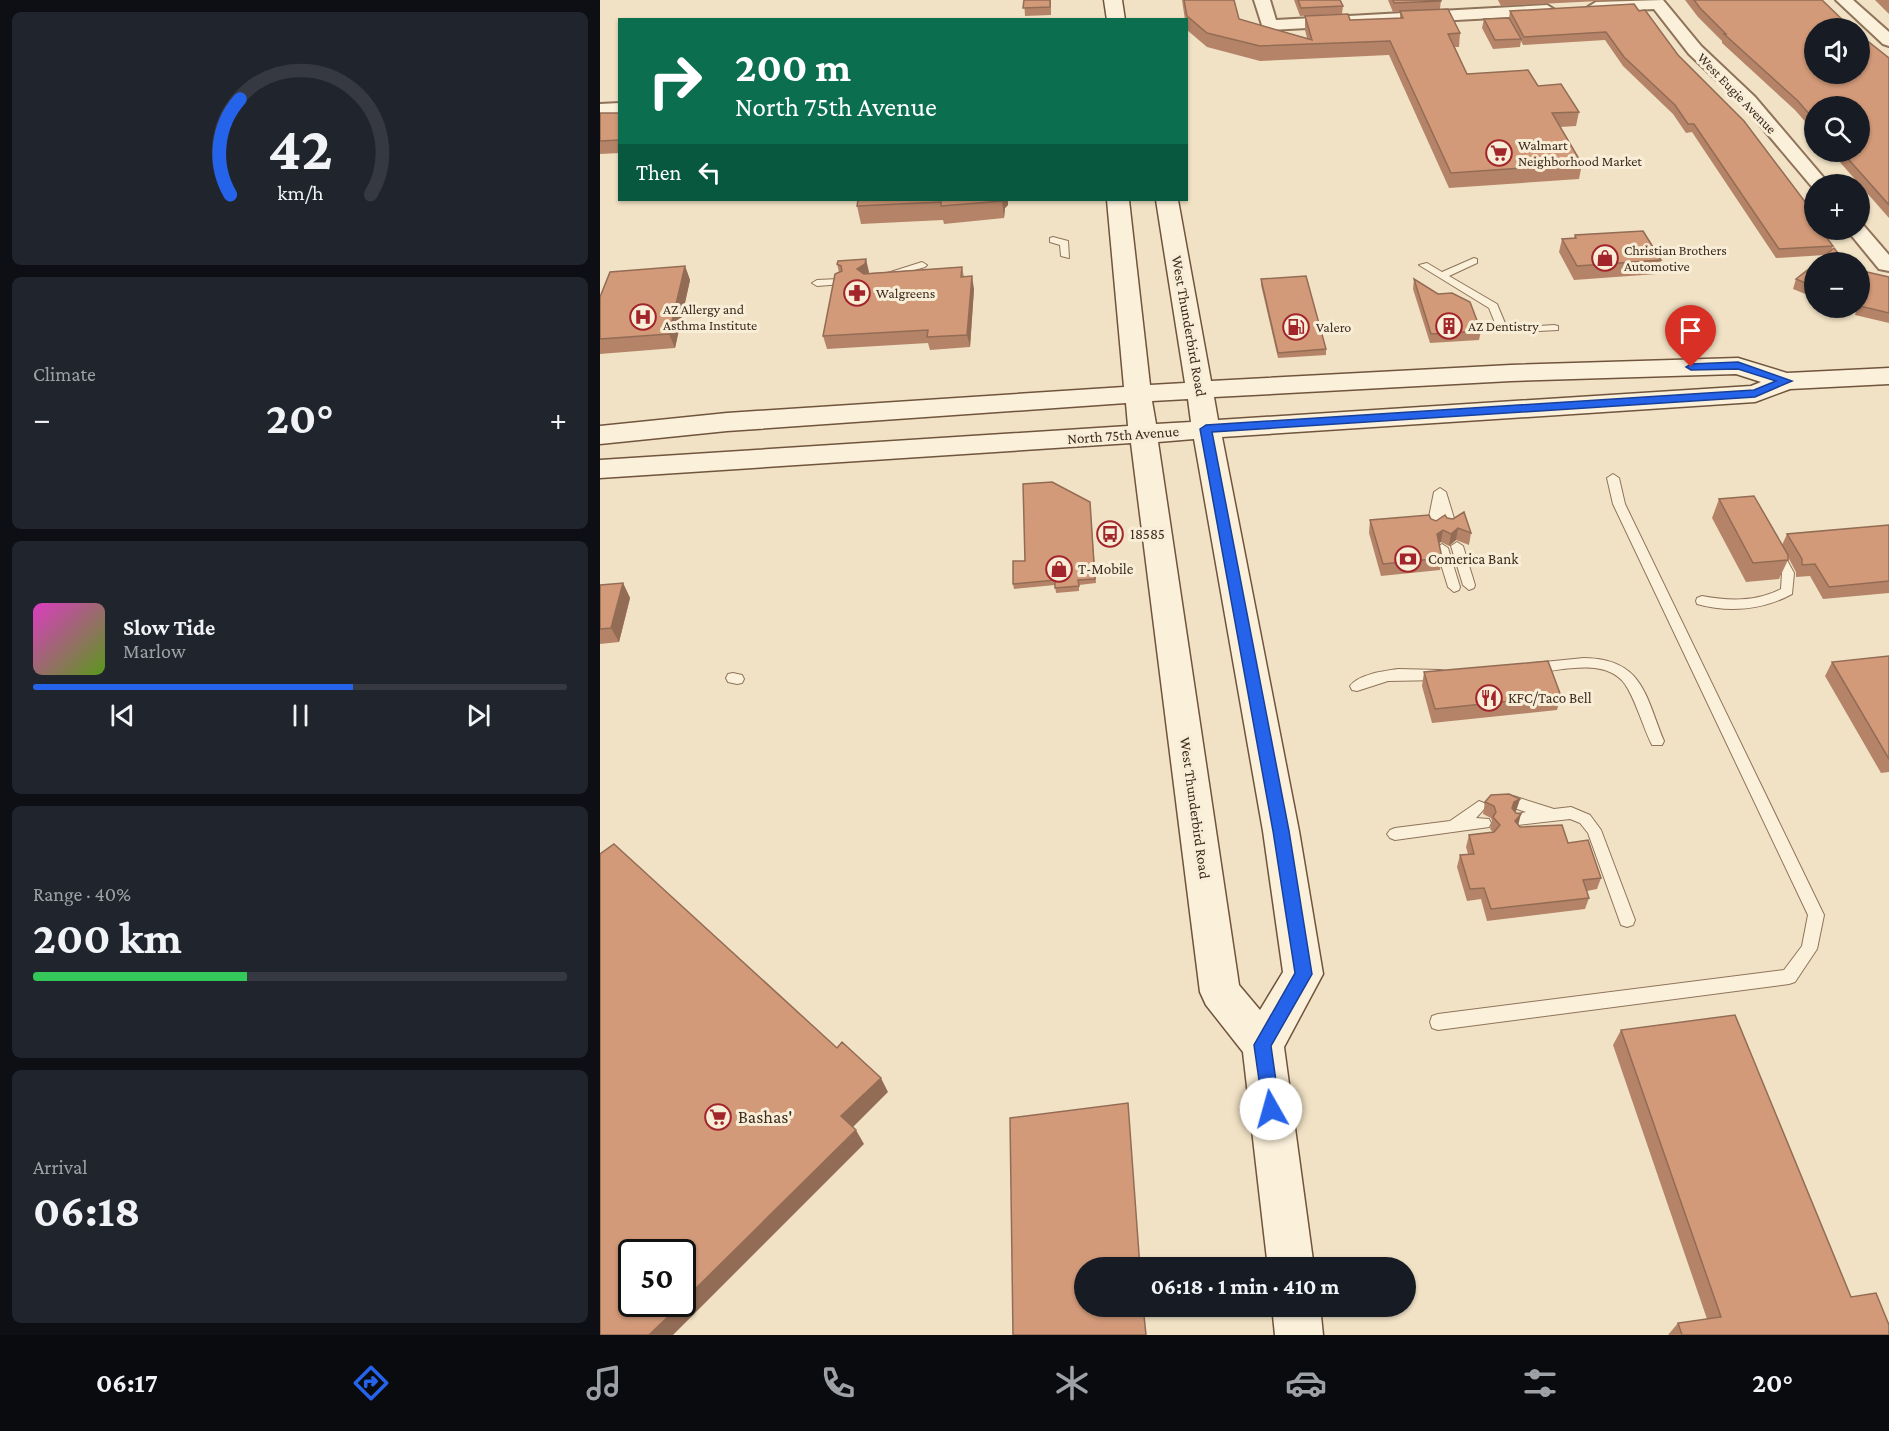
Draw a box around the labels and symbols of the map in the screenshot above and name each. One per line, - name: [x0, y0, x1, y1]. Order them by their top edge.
- street label: West Eugie Avenue: [1694, 49, 1780, 137]
- place label: Walmart Neighborhood Market: [1518, 137, 1642, 169]
- supermarket icon: Walmart Neighborhood Market: [1484, 138, 1514, 168]
- place label: Christian Brothers Automotive: [1624, 242, 1727, 274]
- shop icon: Christian Brothers Automotive: [1590, 243, 1620, 273]
- street label: West Thunderbird Road: [1169, 254, 1209, 398]
- pharmacy icon: Walgreens: [842, 278, 872, 308]
- place label: Walgreens: [876, 285, 935, 301]
- place label: AZ Allergy and Asthma Institute: [663, 301, 757, 333]
- hospital icon: AZ Allergy and Asthma Institute: [628, 302, 658, 332]
- pin: [1665, 305, 1716, 367]
- building icon: AZ Dentistry: [1434, 311, 1464, 341]
- fuel station icon: Valero: [1281, 312, 1311, 342]
- place label: AZ Dentistry: [1468, 318, 1539, 334]
- place label: Valero: [1316, 319, 1351, 335]
- street label: North 75th Avenue: [1066, 423, 1180, 447]
- bus stop icon: 18585: [1095, 519, 1125, 549]
- place label: 18585: [1130, 526, 1165, 542]
- bank icon: Comerica Bank: [1393, 544, 1423, 574]
- place label: Comerica Bank: [1428, 551, 1519, 567]
- shop icon: T-Mobile: [1044, 554, 1074, 584]
- place label: T-Mobile: [1078, 561, 1134, 577]
- restaurant icon: KFC/Taco Bell: [1474, 683, 1504, 713]
- place label: KFC/Taco Bell: [1508, 690, 1592, 706]
- street label: West Thunderbird Road: [1177, 736, 1213, 880]
- position arrow: [1239, 1077, 1303, 1141]
- supermarket icon: Bashas': [703, 1102, 733, 1132]
- place label: Bashas': [738, 1107, 792, 1127]
- speed limit sign: 50: [618, 1239, 696, 1317]

